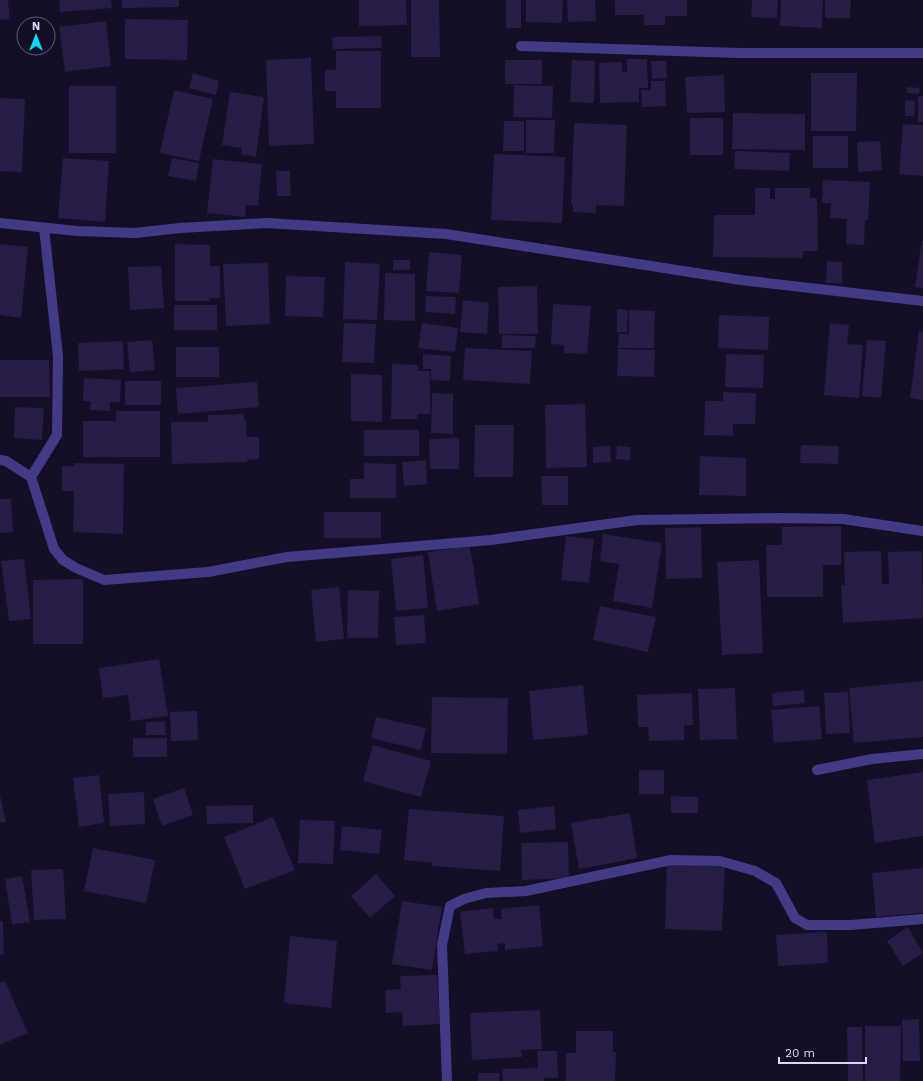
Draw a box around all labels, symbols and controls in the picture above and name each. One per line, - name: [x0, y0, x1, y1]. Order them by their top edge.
- north arrow: [16, 16, 56, 56]
- text: N: [32, 20, 40, 33]
- scale bar: [779, 1039, 866, 1065]
- text: 20 m: [785, 1046, 815, 1060]

